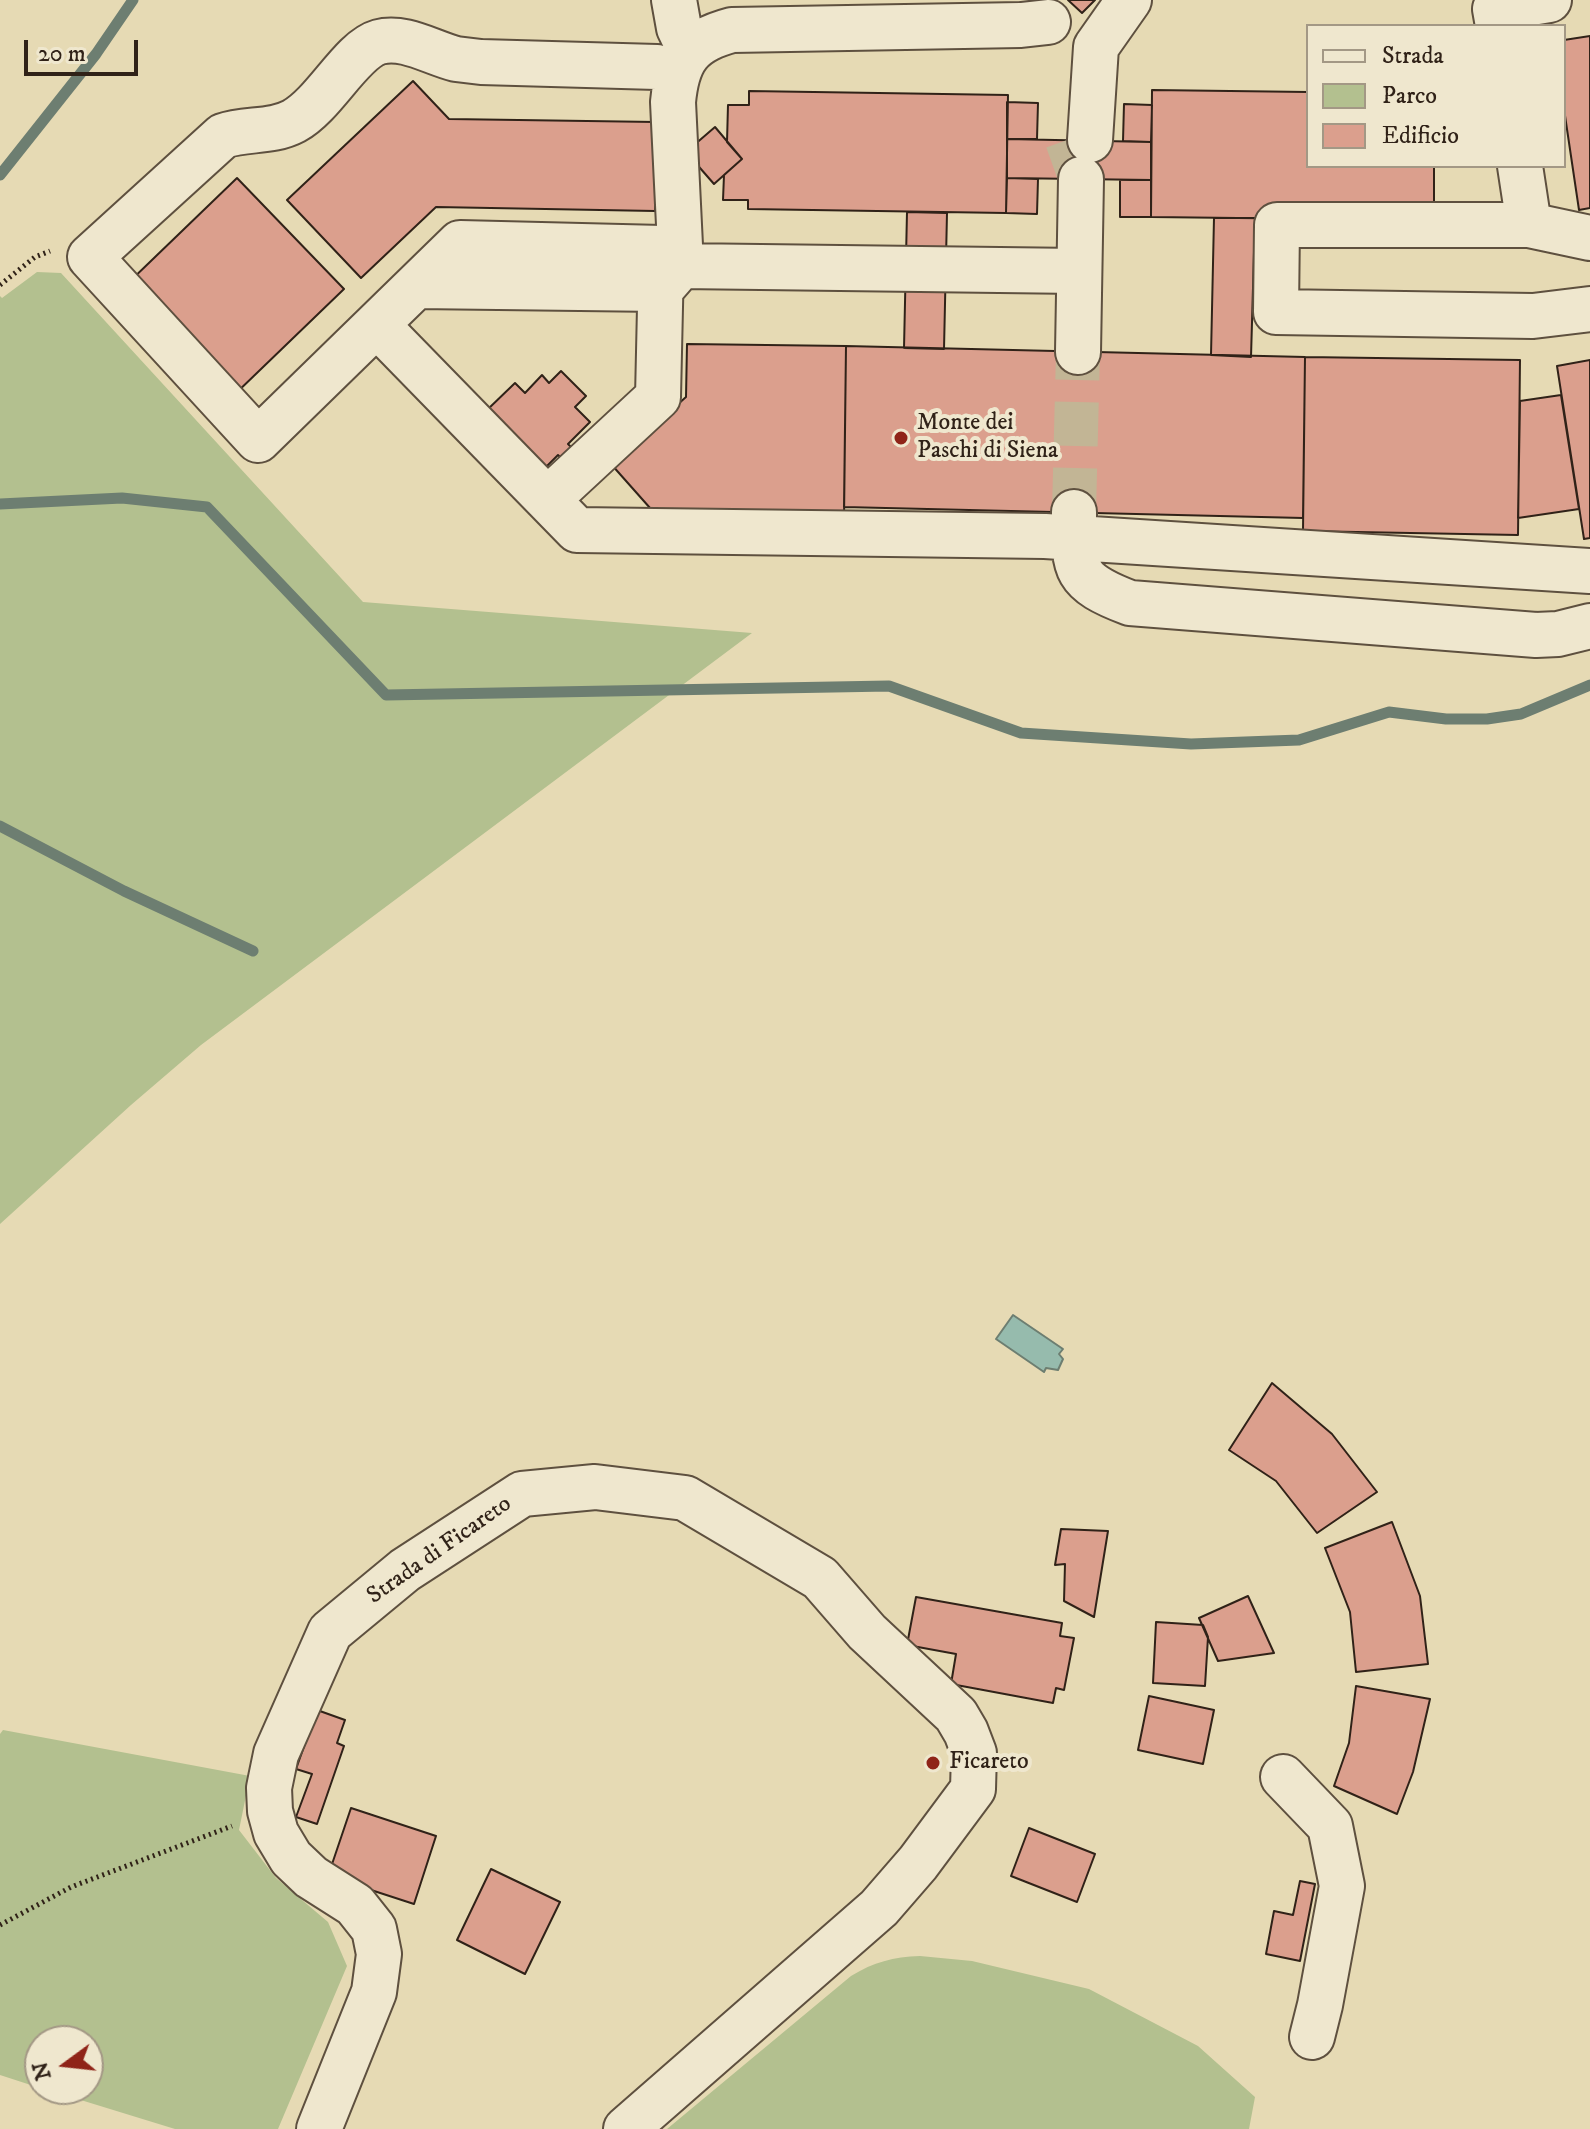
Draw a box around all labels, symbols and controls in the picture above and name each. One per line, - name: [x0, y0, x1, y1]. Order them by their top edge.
- scale bar: [28, 24, 142, 74]
- legend: [1306, 24, 1566, 168]
- text: 20 m: [38, 39, 86, 69]
- text: Strada: [1382, 41, 1444, 71]
- text: Parco: [1382, 81, 1437, 111]
- text: Edificio: [1382, 121, 1459, 151]
- place label: Monte dei Paschi di Siena: [917, 410, 1058, 466]
- marker: Monte dei Paschi di Siena: [892, 429, 910, 447]
- street label: Strada di Ficareto: [362, 1491, 518, 1611]
- place label: Ficareto: [949, 1749, 1029, 1777]
- marker: Ficareto: [924, 1754, 942, 1772]
- north arrow: [24, 2025, 104, 2105]
- text: N: [27, 2059, 58, 2083]

